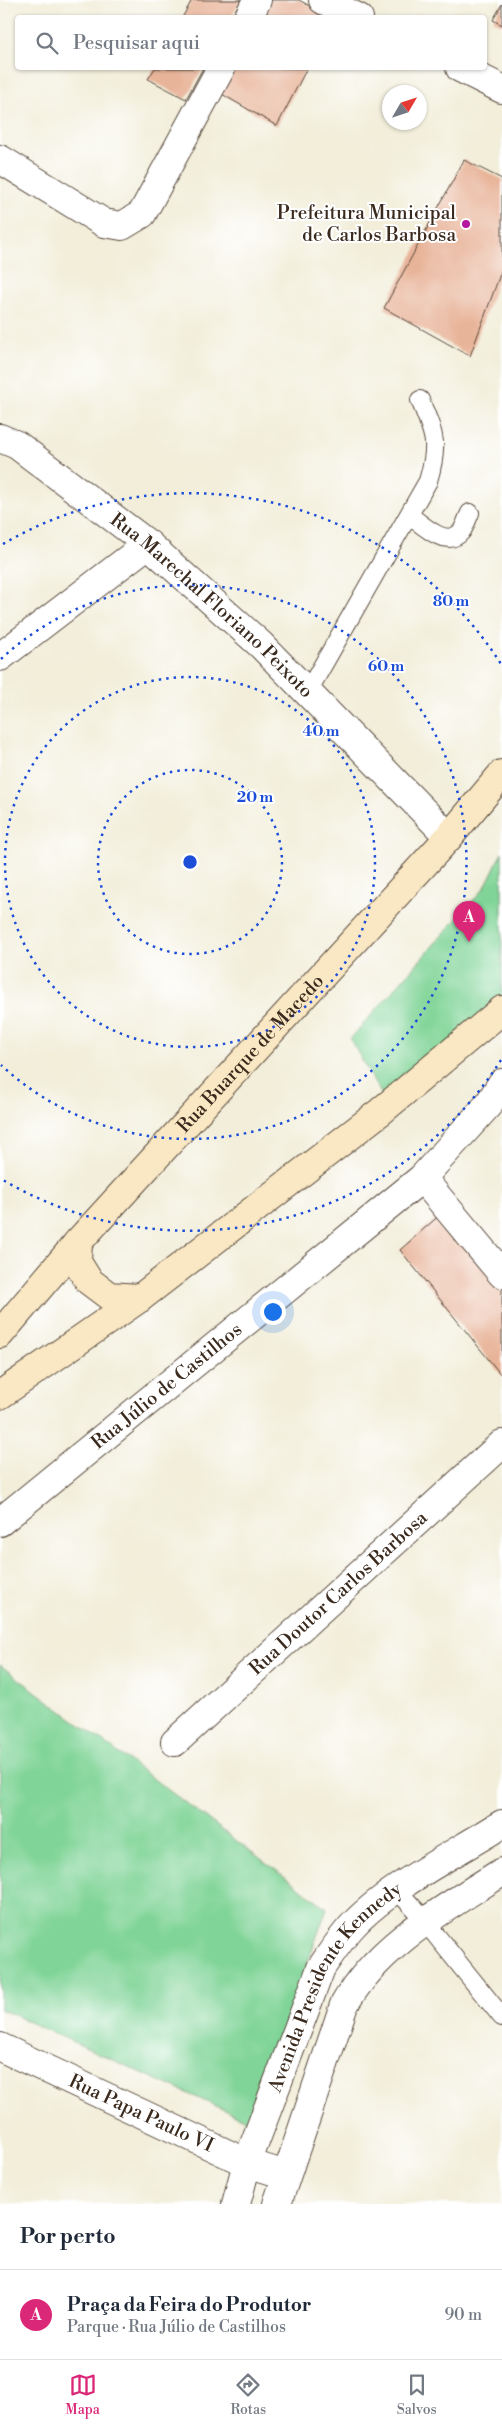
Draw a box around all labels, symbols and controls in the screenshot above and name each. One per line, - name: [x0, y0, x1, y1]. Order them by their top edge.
- search box: [15, 15, 487, 70]
- icon: search: [33, 29, 61, 57]
- text: Pesquisar aqui: [73, 31, 200, 55]
- north arrow: [382, 85, 427, 130]
- place label: Prefeitura Municipal de Carlos Barbosa: [277, 201, 456, 247]
- marker: Prefeitura Municipal de Carlos Barbosa: [460, 218, 472, 230]
- street label: Rua Marechal Floriano Peixoto: [105, 508, 318, 703]
- text: 80 m: [433, 592, 470, 611]
- text: 60 m: [368, 657, 405, 676]
- text: 40 m: [302, 722, 340, 741]
- text: 20 m: [237, 788, 274, 807]
- centre of rings: [181, 853, 199, 871]
- pin: A: [453, 901, 485, 942]
- street label: Rua Buarque de Macedo: [172, 969, 329, 1138]
- your location: [260, 1299, 286, 1325]
- street label: Rua Júlio de Castilhos: [86, 1318, 247, 1455]
- street label: Rua Doutor Carlos Barbosa: [244, 1506, 433, 1680]
- street label: Avenida Presidente Kennedy: [263, 1877, 407, 2097]
- street label: Rua Papa Paulo VI: [65, 2069, 217, 2158]
- text: Por perto: [20, 2224, 116, 2250]
- text: Praça da Feira do Produtor: [67, 2293, 311, 2317]
- text: A: [30, 2305, 42, 2325]
- text: 90 m: [444, 2305, 482, 2325]
- text: Parque · Rua Júlio de Castilhos: [67, 2317, 286, 2337]
- tab: Mapa: [65, 2371, 100, 2419]
- tab: Rotas: [230, 2371, 266, 2419]
- tab: Salvos: [397, 2371, 437, 2419]

